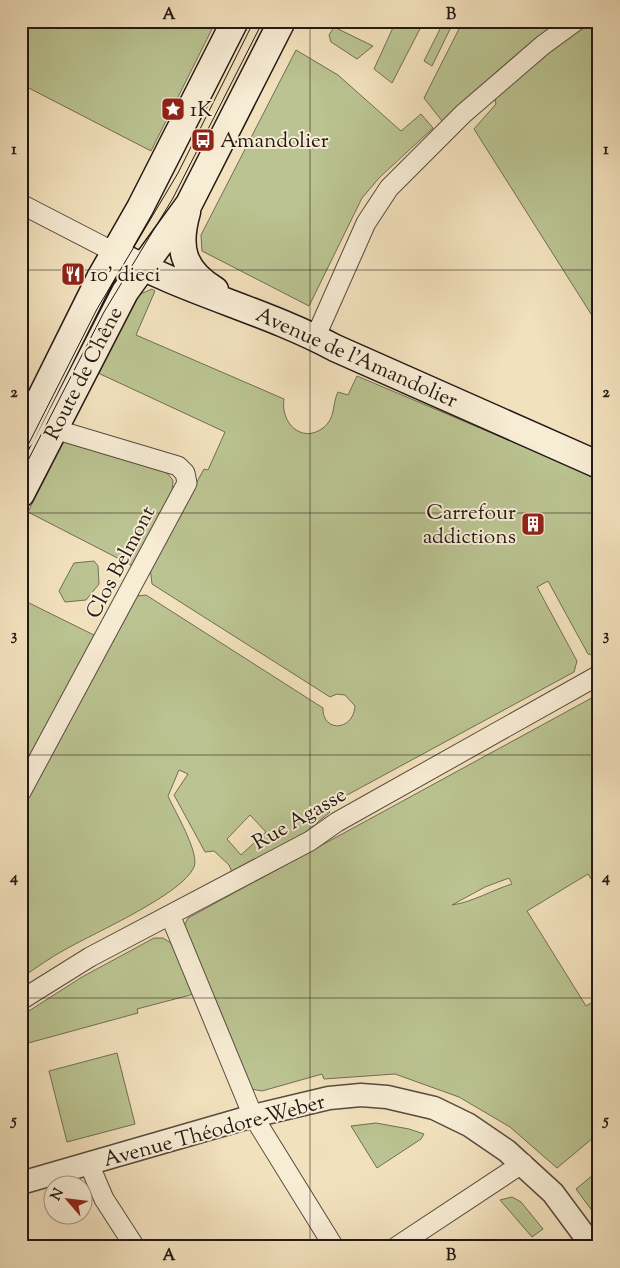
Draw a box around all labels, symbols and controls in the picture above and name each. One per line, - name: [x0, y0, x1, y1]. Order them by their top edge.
- text: A: [163, 4, 176, 27]
- text: B: [446, 4, 456, 27]
- place icon: 1K: [160, 96, 186, 122]
- place label: 1K: [190, 96, 212, 126]
- bus stop icon: Amandolier: [190, 127, 216, 153]
- place label: Amandolier: [220, 127, 329, 157]
- text: 1: [11, 139, 17, 162]
- text: 1: [603, 139, 609, 162]
- restaurant icon: 10' dieci: [60, 261, 86, 287]
- place label: 10' dieci: [90, 261, 160, 291]
- street label: Avenue de l'Amandolier: [250, 301, 462, 417]
- street label: Route de Chêne: [38, 302, 131, 446]
- text: 2: [10, 382, 18, 405]
- text: 2: [602, 382, 610, 405]
- place label: Carrefour addictions: [423, 499, 516, 553]
- street label: Clos Belmont: [80, 501, 164, 625]
- building icon: Carrefour addictions: [520, 511, 546, 537]
- text: 3: [11, 625, 18, 648]
- text: 3: [603, 625, 610, 648]
- street label: Rue Agasse: [248, 781, 352, 859]
- text: 4: [9, 867, 18, 890]
- text: 4: [601, 867, 610, 890]
- street label: Avenue Théodore-Weber: [100, 1088, 329, 1176]
- text: 5: [9, 1110, 17, 1133]
- text: 5: [601, 1110, 609, 1133]
- north arrow: [42, 1176, 92, 1226]
- text: N: [47, 1185, 70, 1204]
- text: A: [163, 1245, 176, 1268]
- text: B: [446, 1245, 456, 1268]

